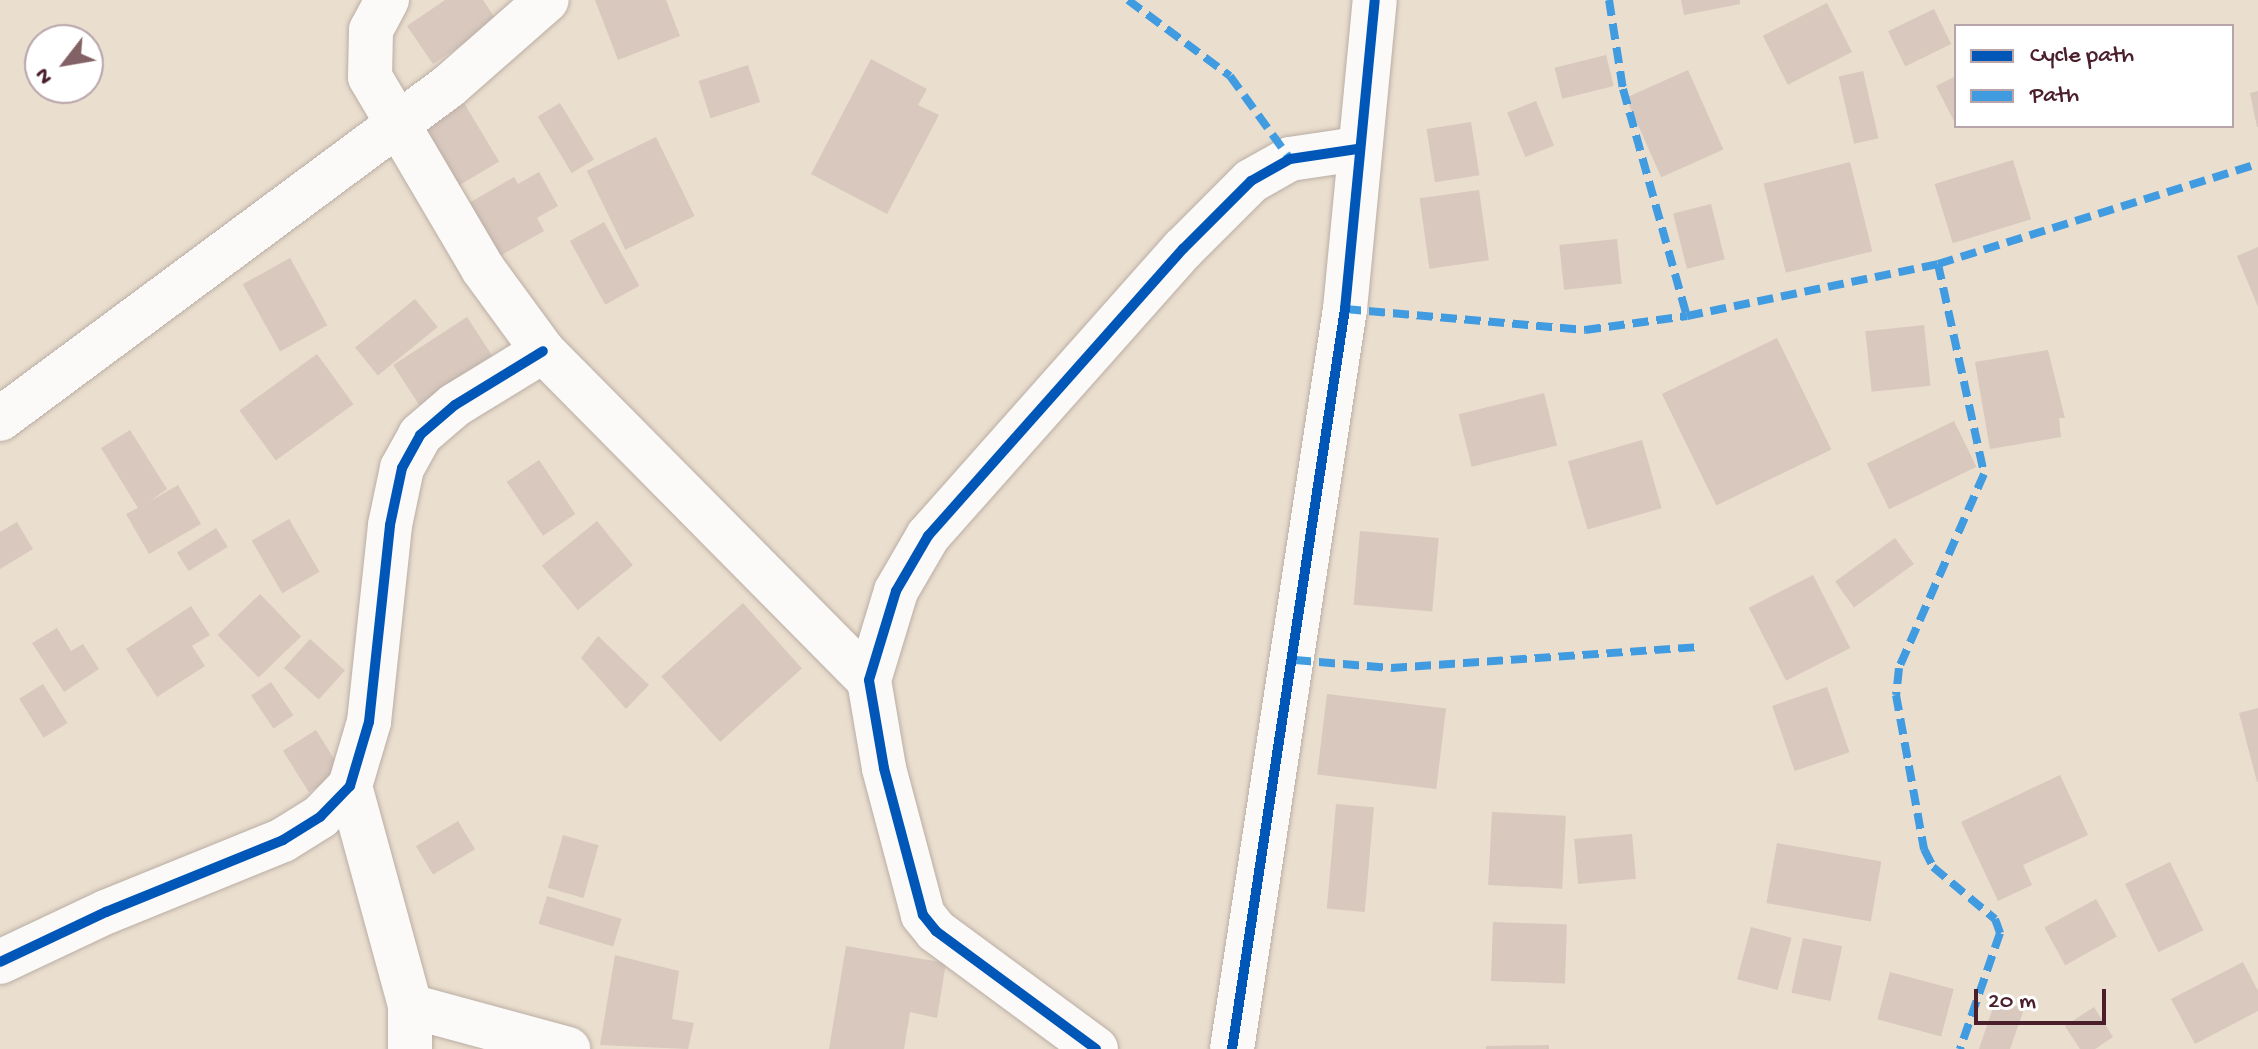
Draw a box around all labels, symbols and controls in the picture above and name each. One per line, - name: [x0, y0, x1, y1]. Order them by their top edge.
- north arrow: [24, 24, 104, 104]
- legend: [1954, 24, 2234, 128]
- text: Cycle path: [2030, 42, 2134, 71]
- text: N: [30, 62, 60, 88]
- text: Path: [2030, 82, 2079, 111]
- scale bar: [1978, 973, 2110, 1023]
- text: 20 m: [1988, 988, 2036, 1017]

